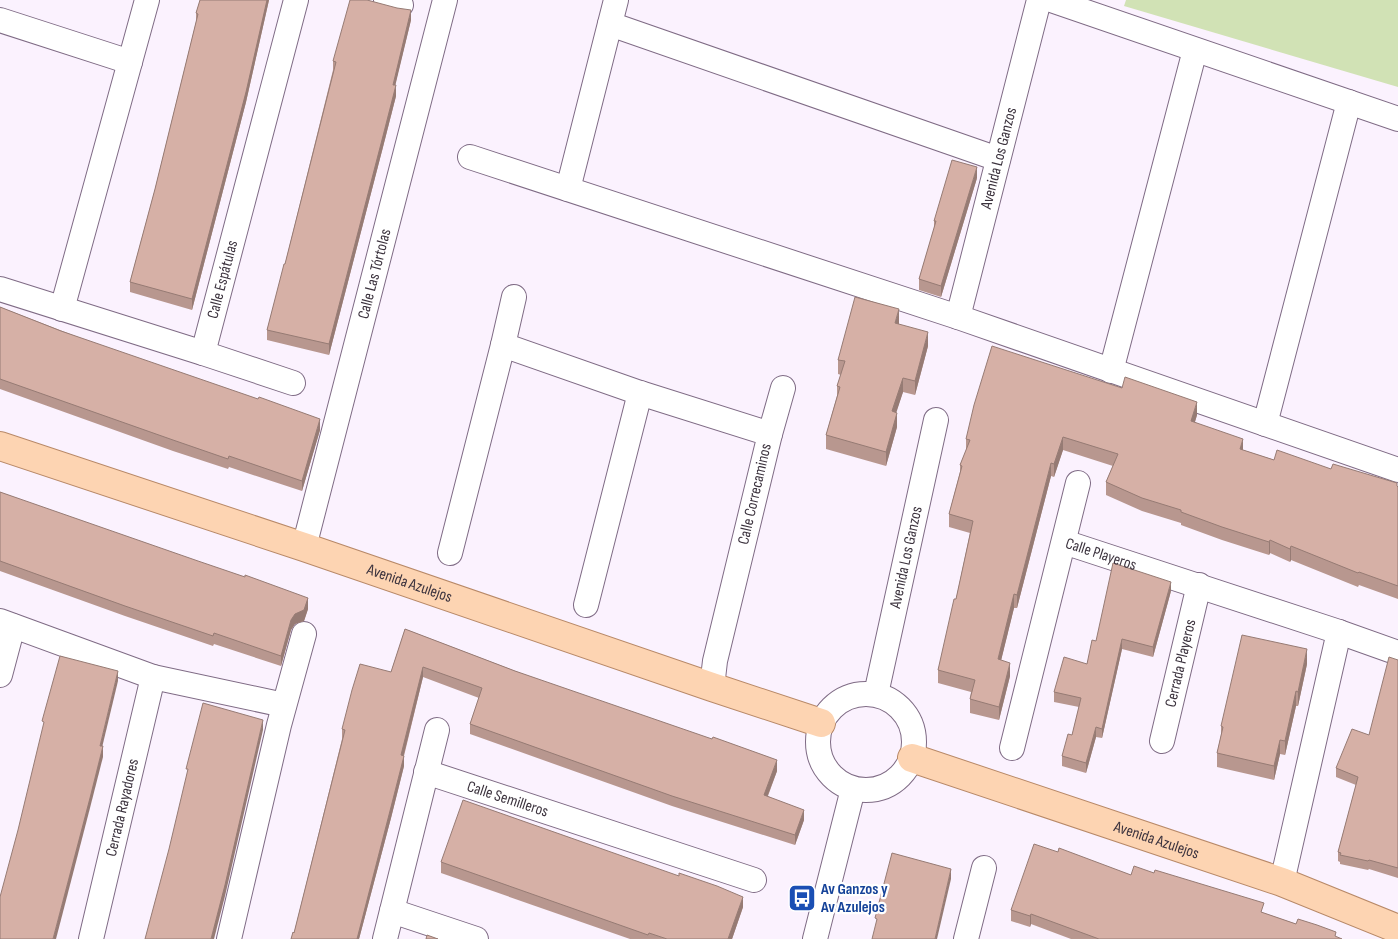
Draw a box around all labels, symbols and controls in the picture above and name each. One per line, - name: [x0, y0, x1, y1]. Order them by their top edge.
- street label: Avenida Los Ganzos: [976, 105, 1021, 212]
- street label: Calle Las Tórtolas: [354, 227, 395, 321]
- street label: Calle Espátulas: [203, 238, 242, 321]
- street label: Calle Correcaminos: [734, 441, 776, 546]
- street label: Avenida Los Ganzos: [885, 504, 926, 611]
- street label: Calle Playeros: [1063, 534, 1139, 575]
- street label: Avenida Azulejos: [364, 560, 455, 607]
- street label: Cerrada Playeros: [1161, 617, 1200, 709]
- street label: Cerrada Rayadores: [101, 757, 143, 858]
- street label: Calle Semilleros: [465, 777, 551, 821]
- street label: Avenida Azulejos: [1111, 817, 1202, 863]
- place label: Av Ganzos y Av Azulejos: [820, 880, 888, 917]
- bus stop icon: Av Ganzos y Av Azulejos: [787, 883, 817, 913]

